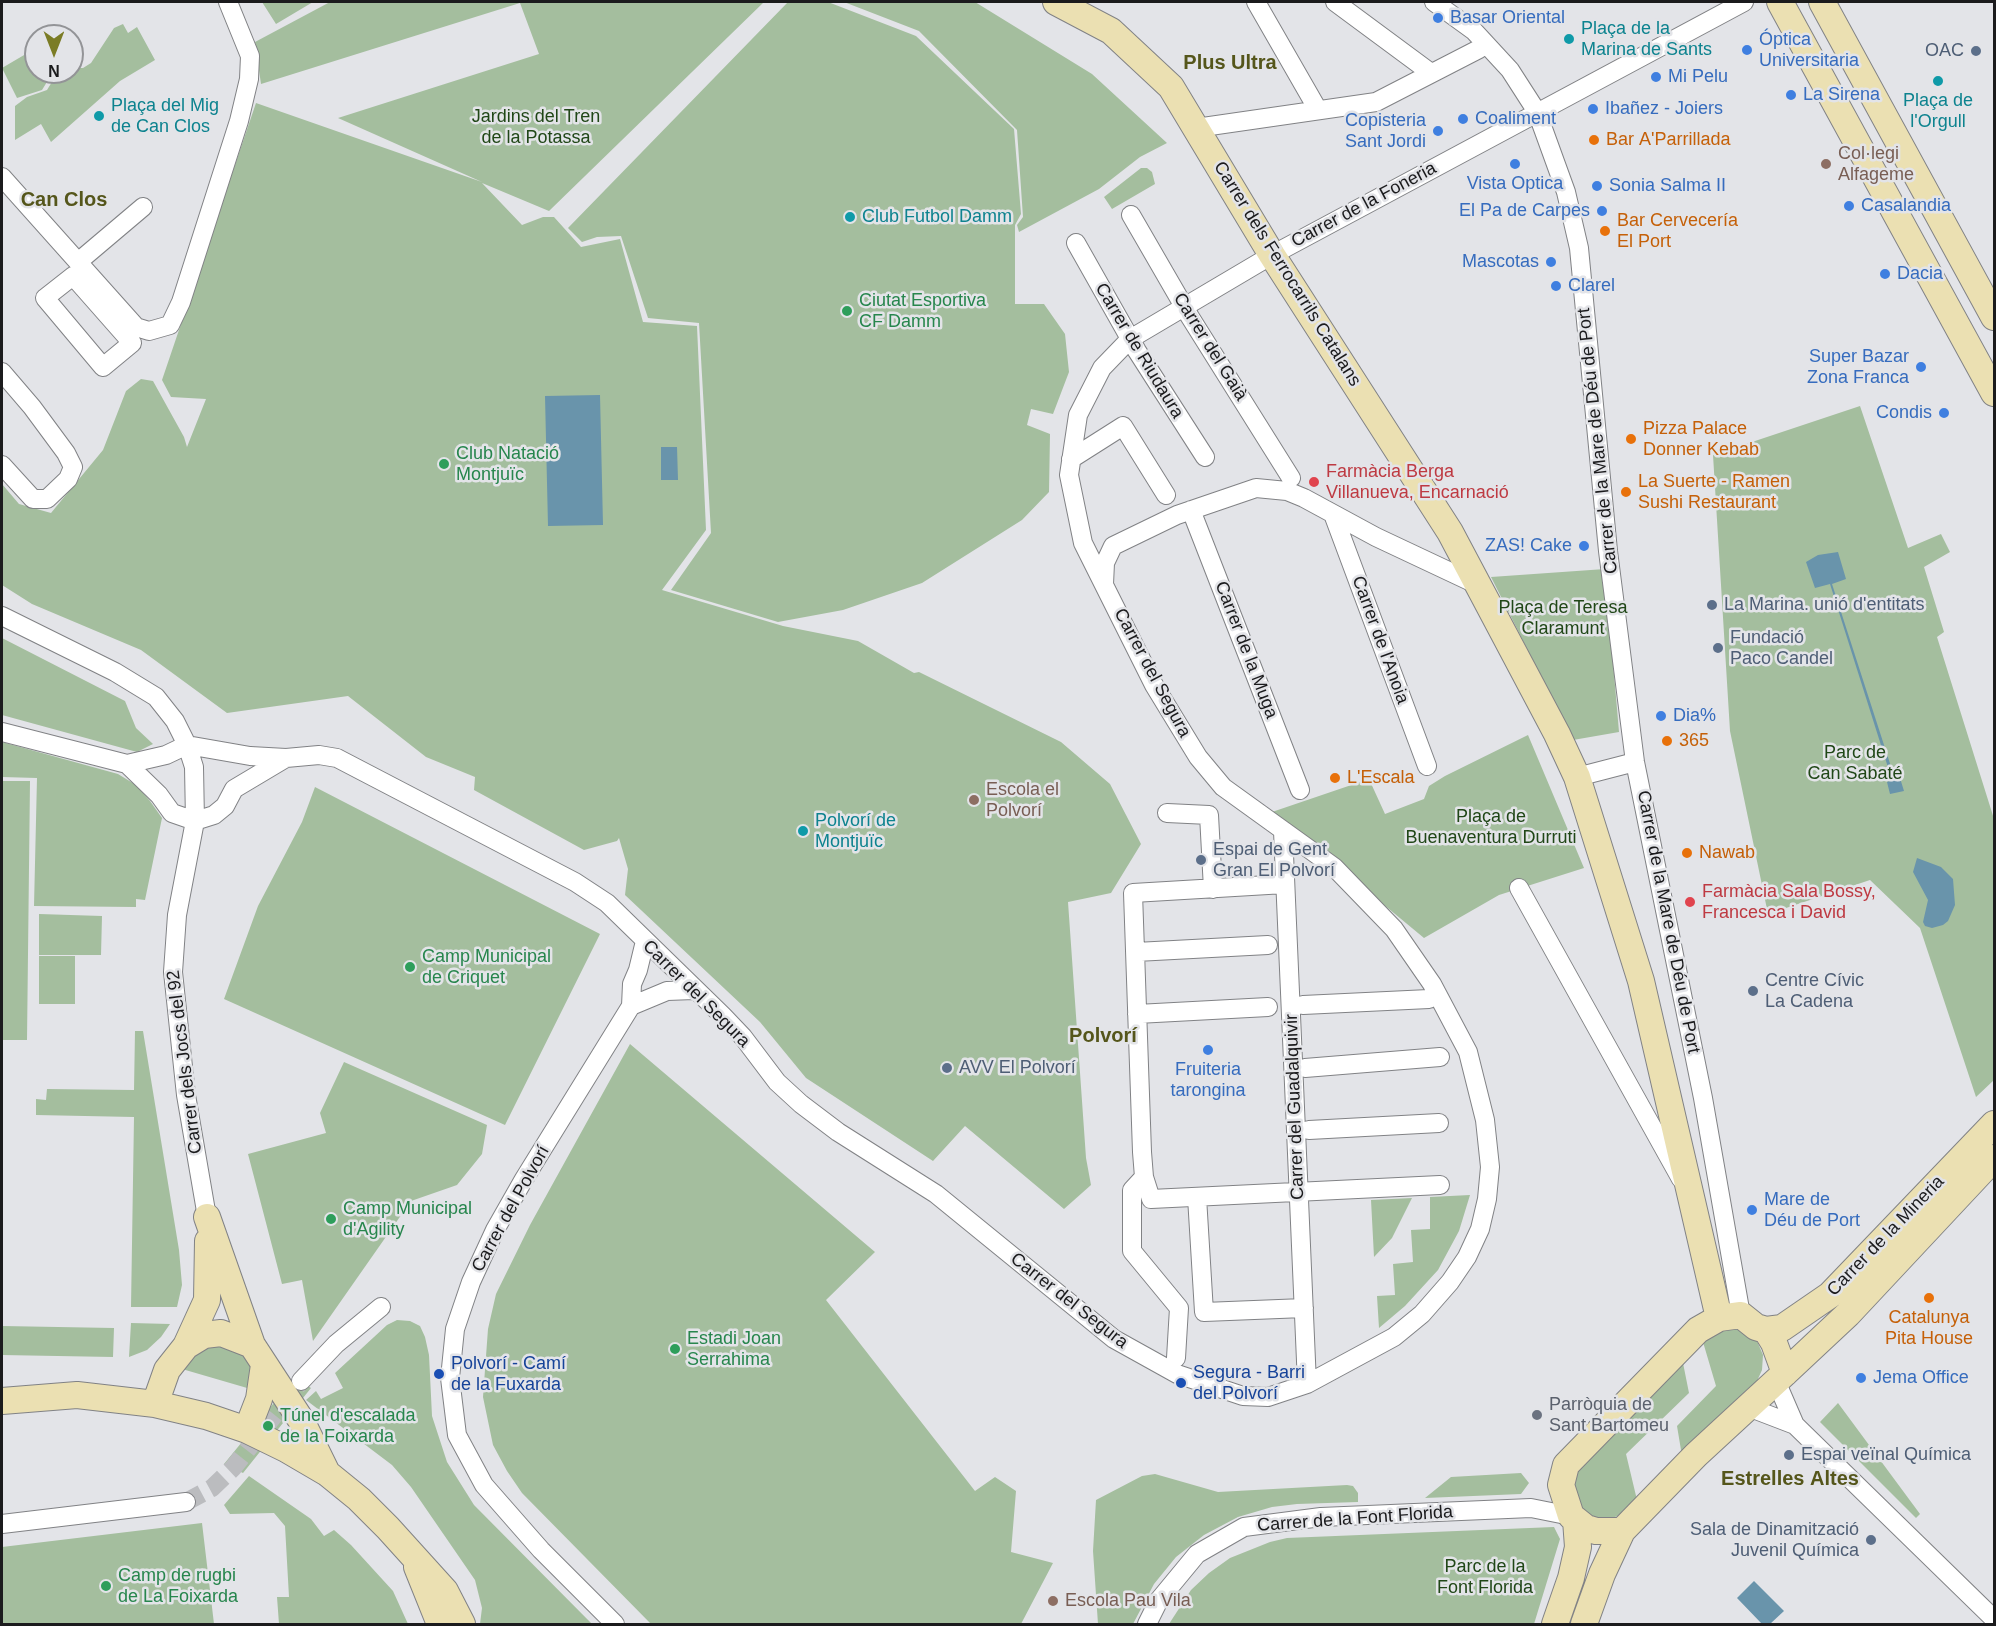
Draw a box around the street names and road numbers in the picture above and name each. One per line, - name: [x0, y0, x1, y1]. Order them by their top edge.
- street label: Carrer dels Ferrocarrils Catalans: [1209, 158, 1365, 390]
- street label: Carrer de la Foneria: [1288, 158, 1440, 252]
- street label: Carrer de Riudaura: [1090, 279, 1188, 423]
- street label: Carrer del Gaià: [1168, 289, 1252, 405]
- street label: Carrer de la Mare de Déu de Port: [1573, 307, 1623, 575]
- street label: Carrer de l'Anoia: [1347, 573, 1413, 707]
- street label: Carrer de la Muga: [1210, 578, 1282, 722]
- street label: Carrer del Segura: [1109, 605, 1195, 741]
- street label: Carrer de la Mare de Déu de Port: [1632, 789, 1704, 1055]
- street label: Carrer del Segura: [638, 936, 754, 1052]
- street label: Carrer dels Jocs del 92: [163, 969, 207, 1155]
- street label: Carrer del Guadalquivir: [1281, 1014, 1309, 1200]
- street label: Carrer del Polvorí: [467, 1142, 555, 1276]
- street label: Carrer de la Mineria: [1823, 1171, 1949, 1301]
- street label: Carrer del Segura: [1006, 1248, 1132, 1354]
- street label: Carrer de la Font Florida: [1256, 1501, 1454, 1537]

